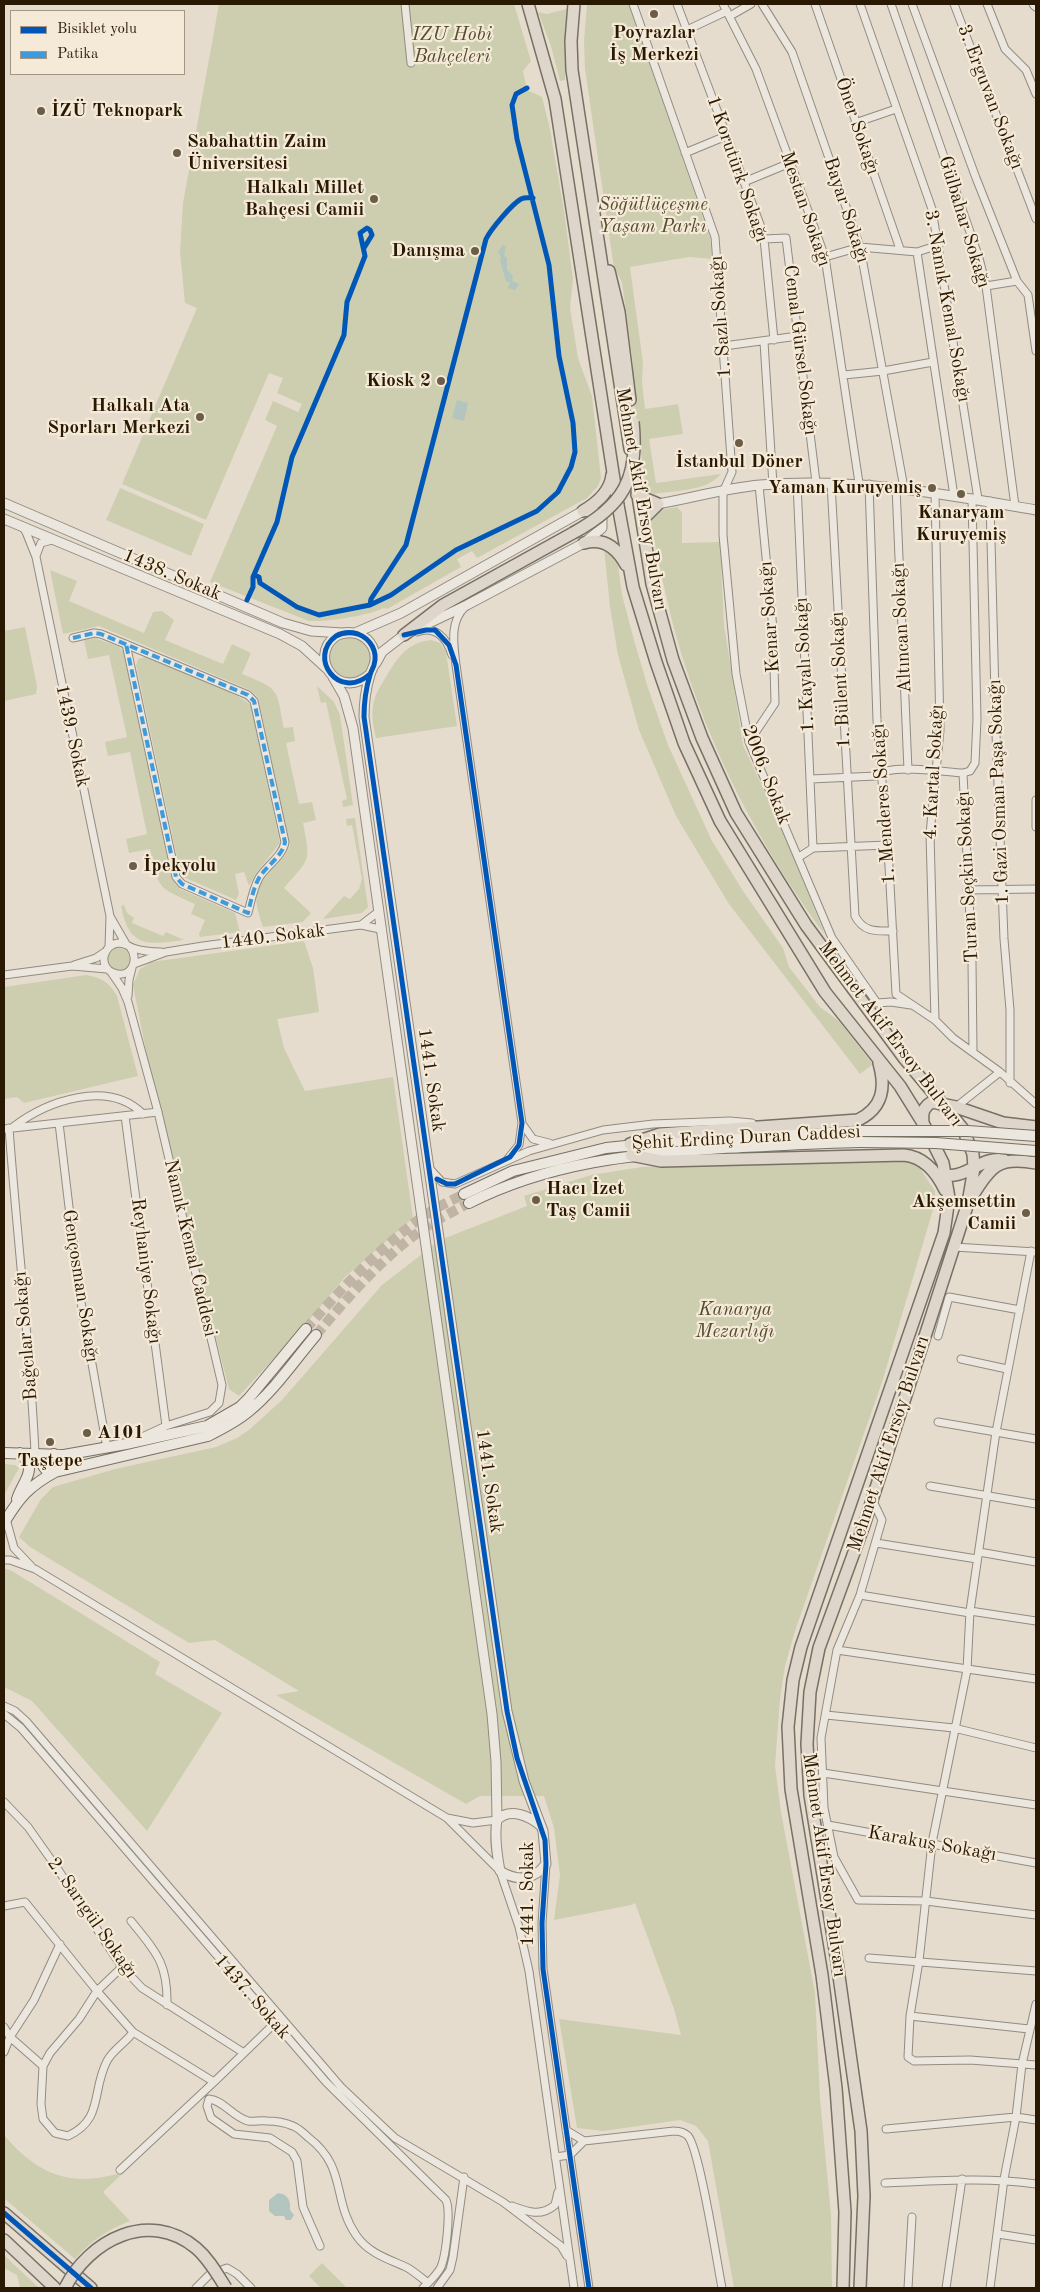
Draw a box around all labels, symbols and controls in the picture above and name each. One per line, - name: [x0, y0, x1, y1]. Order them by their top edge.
- marker: Poyrazlar İş Merkezi: [648, 8, 660, 20]
- legend: [10, 10, 185, 75]
- street label: 3. Erguvan Sokağı: [952, 21, 1028, 173]
- text: Bisiklet yolu: [57, 22, 137, 37]
- place label: Poyrazlar İş Merkezi: [609, 22, 699, 66]
- park label: IZU Hobi Bahçeleri: [412, 24, 492, 68]
- text: Patika: [57, 47, 98, 62]
- street label: Öner Sokağı: [830, 74, 884, 178]
- street label: 1 Korutürk Sokağı: [701, 93, 773, 245]
- place label: İZÜ Teknopark: [51, 100, 183, 122]
- marker: İZÜ Teknopark: [35, 105, 47, 117]
- place label: Sabahattin Zaim Üniversitesi: [187, 131, 327, 175]
- marker: Sabahattin Zaim Üniversitesi: [171, 147, 183, 159]
- street label: Mestan Sokağı: [775, 148, 835, 270]
- street label: Gülbahar Sokağı: [933, 153, 995, 291]
- street label: Bayar Sokağı: [818, 154, 874, 266]
- place label: Halkalı Millet Bahçesi Camii: [245, 177, 364, 221]
- marker: Halkalı Millet Bahçesi Camii: [368, 193, 380, 205]
- park label: Söğütlüçeşme Yaşam Parkı: [598, 194, 708, 238]
- street label: 3. Namık Kemal Sokağı: [919, 208, 975, 404]
- place label: Danışma: [391, 240, 465, 262]
- marker: Danışma: [469, 245, 481, 257]
- street label: 1. Sazlı Sokağı: [705, 255, 737, 379]
- street label: Cemal Gürsel Sokağı: [778, 264, 822, 436]
- place label: Kiosk 2: [366, 370, 431, 392]
- marker: Kiosk 2: [435, 375, 447, 387]
- street label: Mehmet Akif Ersoy Bulvarı: [610, 386, 672, 612]
- place label: Halkalı Ata Sporları Merkezi: [47, 395, 190, 439]
- marker: Halkalı Ata Sporları Merkezi: [194, 411, 206, 423]
- marker: İstanbul Döner: [733, 437, 745, 449]
- place label: İstanbul Döner: [675, 451, 803, 473]
- place label: Yaman Kuruyemiş: [768, 477, 922, 499]
- marker: Yaman Kuruyemiş: [926, 482, 938, 494]
- marker: Kanaryam Kuruyemiş: [955, 488, 967, 500]
- place label: Kanaryam Kuruyemiş: [916, 502, 1006, 546]
- street label: 1438. Sokak: [119, 544, 225, 606]
- street label: Kenar Sokağı: [755, 560, 785, 674]
- street label: Altıncan Sokağı: [887, 562, 917, 694]
- street label: 1. Kayalı Sokağı: [790, 597, 820, 733]
- street label: 1. Bülent Sokağı: [826, 611, 856, 749]
- street label: 1. Gazi Osman Paşa Sokağı: [984, 679, 1014, 905]
- street label: 1439. Sokak: [50, 682, 94, 790]
- street label: 4. Kartal Sokağı: [919, 704, 949, 840]
- street label: 2006. Sokak: [737, 722, 795, 828]
- street label: 1. Menderes Sokağı: [867, 723, 901, 885]
- street label: Turan Seçkin Sokağı: [952, 791, 984, 963]
- place label: İpekyolu: [143, 855, 216, 877]
- marker: İpekyolu: [127, 860, 139, 872]
- street label: 1440. Sokak: [219, 919, 327, 955]
- street label: Mehmet Akif Ersoy Bulvarı: [813, 937, 967, 1131]
- street label: 1441. Sokak: [412, 1026, 450, 1134]
- street label: Şehit Erdinç Duran Caddesi: [631, 1121, 861, 1155]
- street label: Namık Kemal Caddesi: [158, 1157, 222, 1339]
- place label: Hacı İzet Taş Camii: [546, 1178, 630, 1222]
- place label: Akşemsettin Camii: [912, 1191, 1016, 1235]
- marker: Hacı İzet Taş Camii: [530, 1194, 542, 1206]
- street label: Reyhaniye Sokağı: [126, 1197, 166, 1345]
- marker: Akşemsettin Camii: [1020, 1207, 1032, 1219]
- street label: Gençosman Sokağı: [57, 1208, 103, 1364]
- street label: Bağcılar Sokağı: [9, 1270, 43, 1402]
- park label: Kanarya Mezarlığı: [696, 1299, 774, 1343]
- street label: Mehmet Akif Ersoy Bulvarı: [843, 1333, 935, 1555]
- place label: A101: [97, 1422, 144, 1444]
- marker: A101: [81, 1427, 93, 1439]
- street label: 1441. Sokak: [470, 1427, 508, 1535]
- marker: Taştepe: [44, 1436, 56, 1448]
- place label: Taştepe: [17, 1450, 83, 1472]
- street label: Mehmet Akif Ersoy Bulvarı: [797, 1752, 851, 1978]
- street label: Karakuş Sokağı: [866, 1821, 998, 1867]
- street label: 1441. Sokak: [517, 1841, 539, 1947]
- street label: 2. Sarıgül Sokağı: [42, 1853, 142, 1983]
- street label: 1437. Sokak: [209, 1950, 295, 2044]

